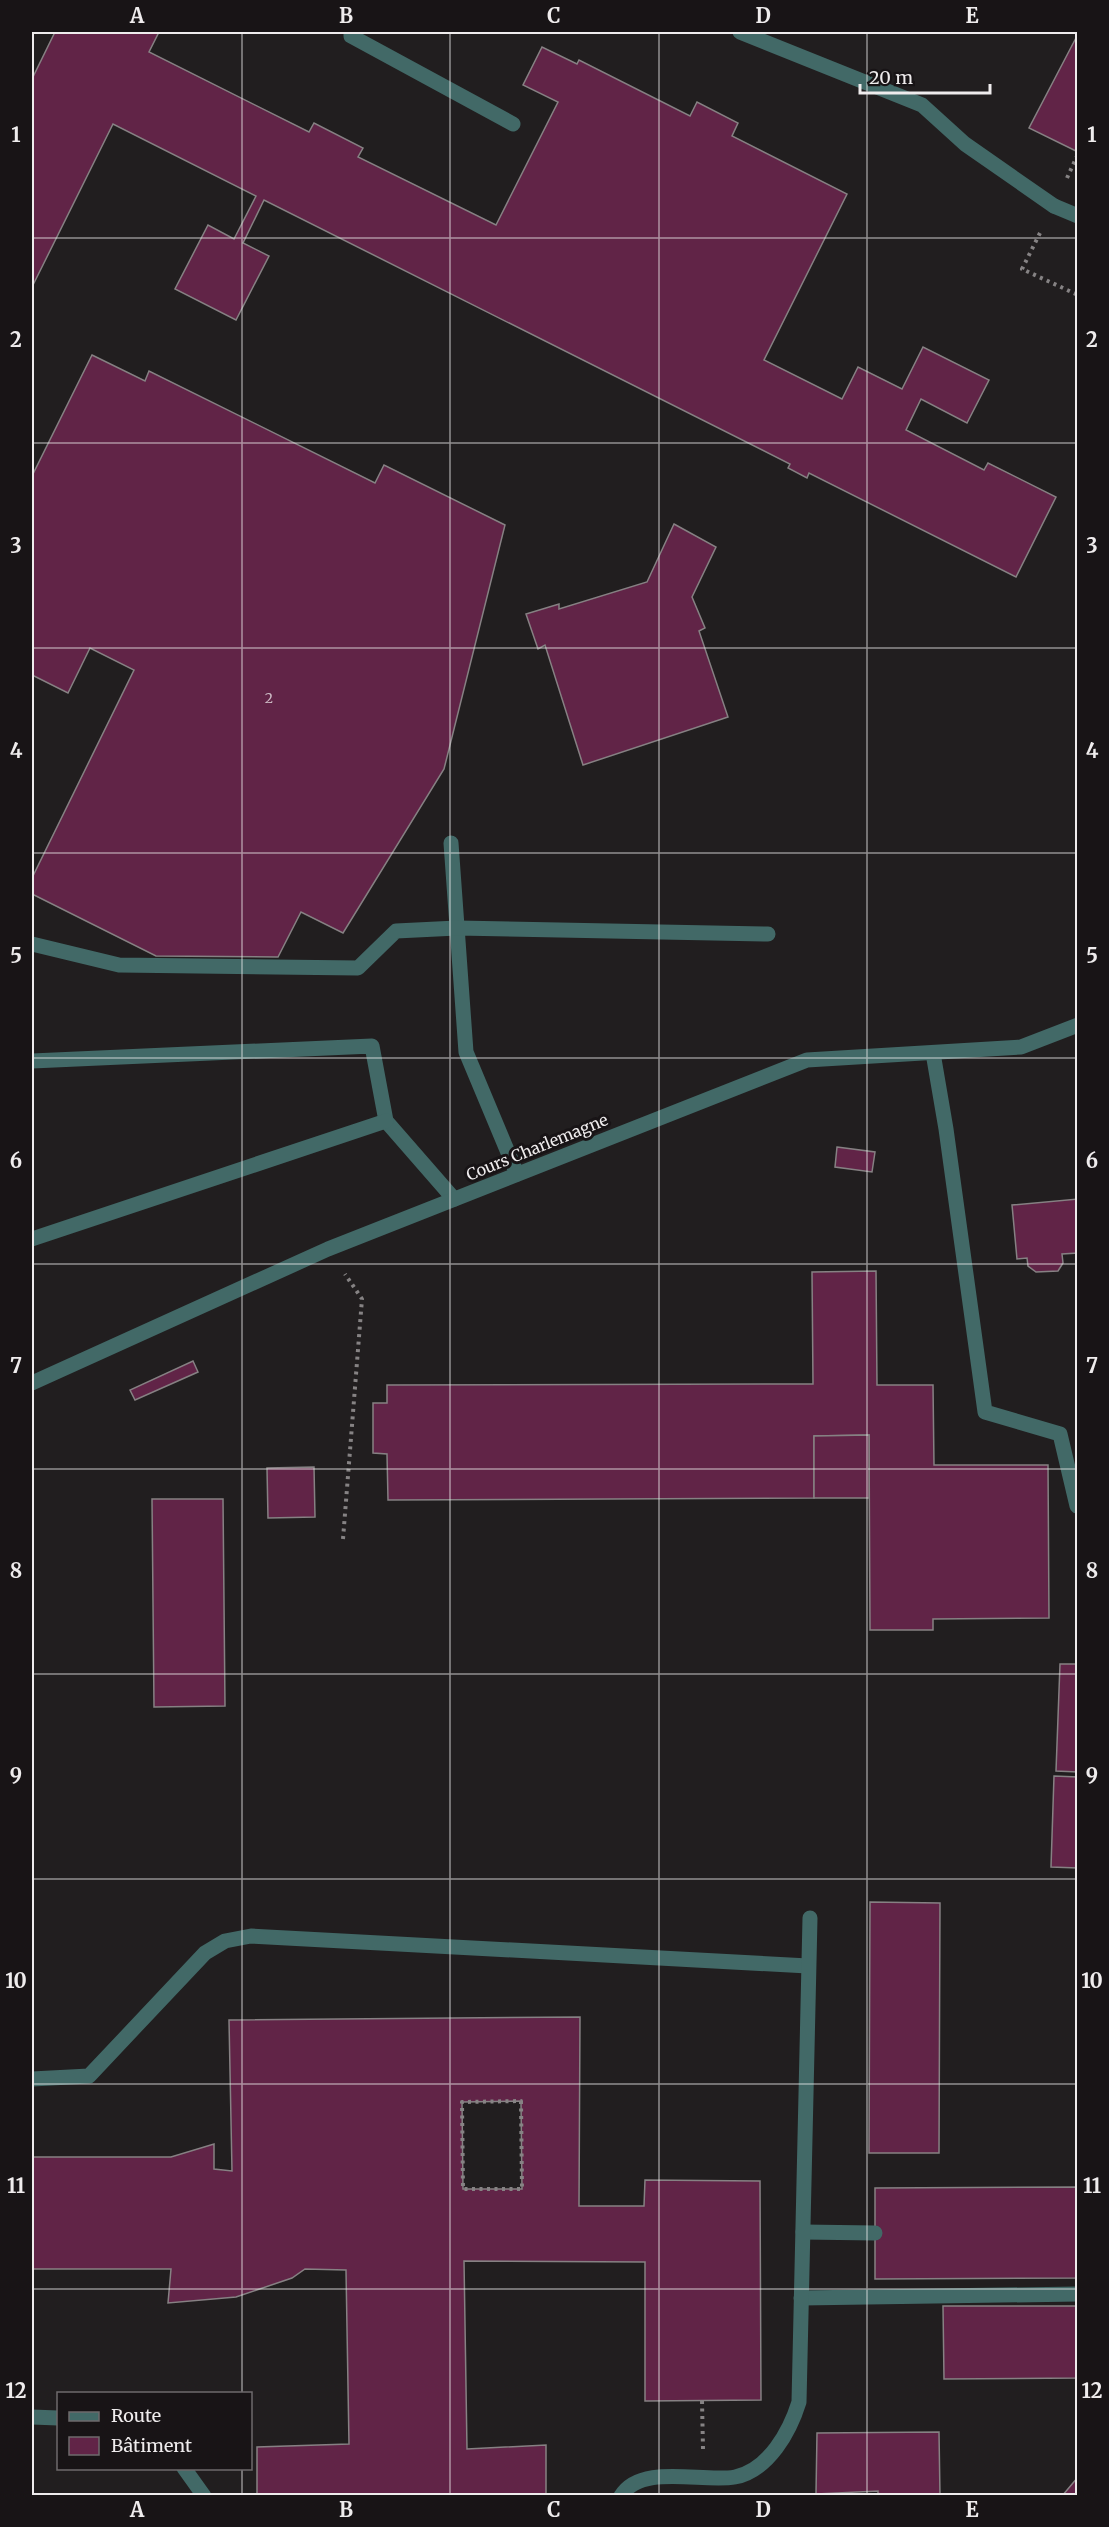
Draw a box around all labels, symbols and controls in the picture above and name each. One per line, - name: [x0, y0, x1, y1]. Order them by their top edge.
- text: A: [129, 3, 145, 28]
- text: B: [339, 3, 353, 28]
- text: C: [547, 3, 561, 28]
- text: D: [755, 3, 771, 28]
- text: E: [965, 3, 979, 28]
- scale bar: [860, 57, 990, 95]
- text: 20 m: [869, 66, 913, 89]
- text: 1: [11, 122, 21, 147]
- text: 1: [1087, 122, 1097, 147]
- text: 2: [10, 327, 22, 352]
- text: 2: [1086, 327, 1098, 352]
- text: 3: [10, 533, 22, 558]
- text: 3: [1086, 533, 1098, 558]
- house number: 2: [265, 689, 273, 707]
- text: 4: [10, 738, 23, 763]
- text: 4: [1086, 738, 1099, 763]
- text: 5: [10, 943, 22, 968]
- text: 5: [1086, 943, 1098, 968]
- street label: Cours Charlemagne: [463, 1109, 611, 1185]
- text: 6: [10, 1148, 22, 1173]
- text: 6: [1086, 1148, 1098, 1173]
- text: 7: [10, 1353, 22, 1378]
- text: 7: [1086, 1353, 1098, 1378]
- text: 8: [10, 1558, 22, 1583]
- text: 8: [1086, 1558, 1098, 1583]
- text: 9: [10, 1763, 22, 1788]
- text: 9: [1086, 1763, 1098, 1788]
- text: 10: [5, 1968, 27, 1993]
- text: 10: [1081, 1968, 1103, 1993]
- text: 11: [7, 2173, 25, 2198]
- text: 11: [1083, 2173, 1101, 2198]
- text: 12: [6, 2378, 27, 2403]
- text: 12: [1082, 2378, 1103, 2403]
- legend: [57, 2392, 252, 2470]
- text: Route: [111, 2404, 161, 2427]
- text: Bâtiment: [111, 2434, 192, 2457]
- text: A: [129, 2497, 145, 2522]
- text: B: [339, 2497, 353, 2522]
- text: C: [547, 2497, 561, 2522]
- text: D: [755, 2497, 771, 2522]
- text: E: [965, 2497, 979, 2522]

